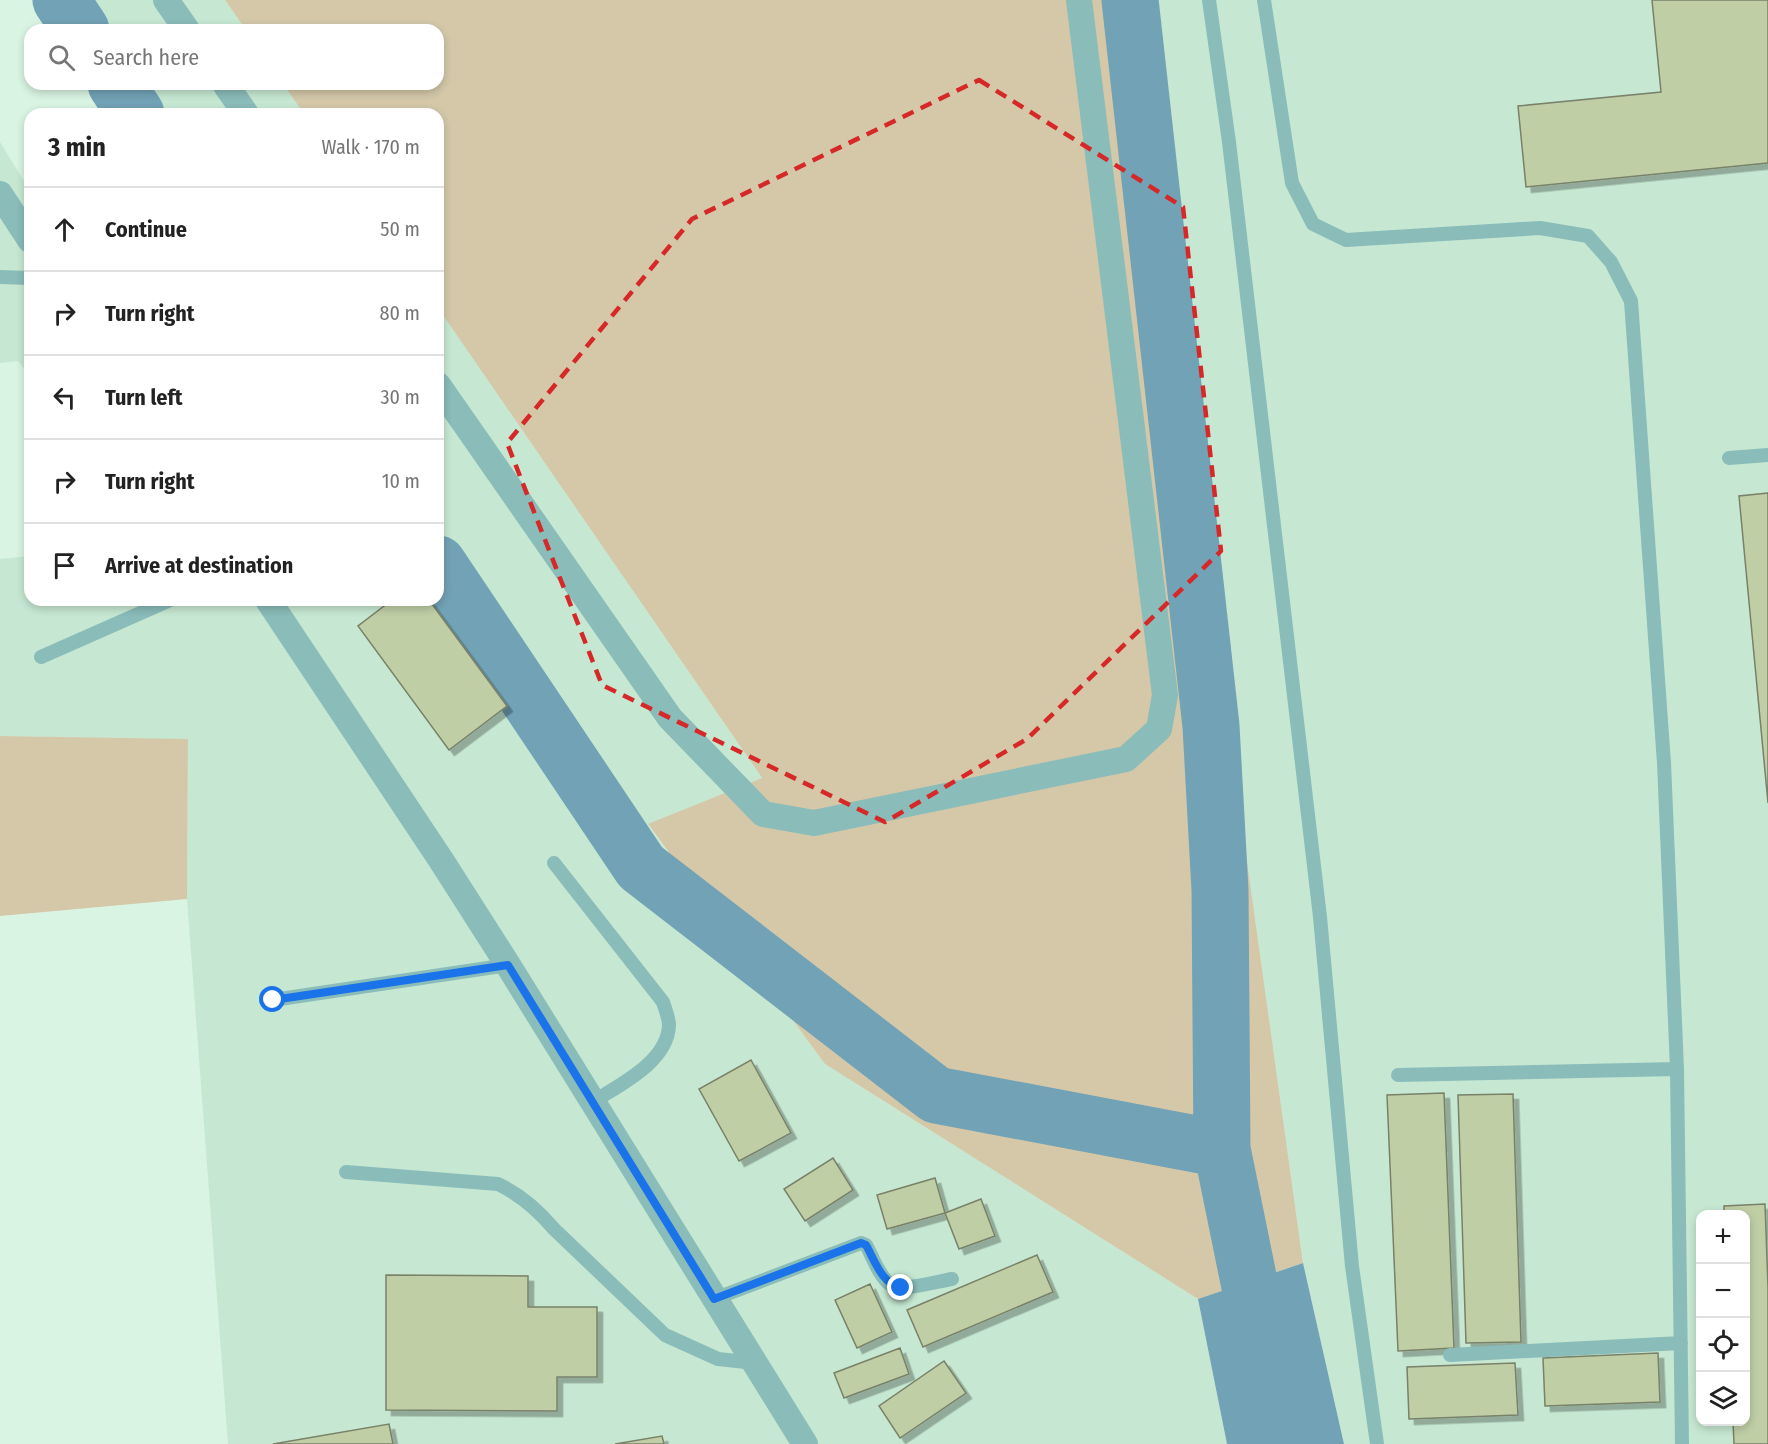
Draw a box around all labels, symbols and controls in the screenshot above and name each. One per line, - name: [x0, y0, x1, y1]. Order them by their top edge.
- search box: [24, 24, 444, 90]
- icon: search: [45, 41, 78, 74]
- text: Search here: [93, 44, 199, 71]
- text: 3 min: [48, 132, 106, 163]
- text: Walk · 170 m: [322, 135, 420, 159]
- icon: ahead: [48, 213, 81, 246]
- text: Continue: [105, 216, 187, 243]
- text: 50 m: [380, 217, 420, 241]
- icon: right: [48, 297, 81, 330]
- text: Turn right: [105, 300, 194, 327]
- text: 80 m: [380, 301, 420, 325]
- icon: left: [48, 381, 81, 414]
- text: Turn left: [105, 384, 183, 411]
- text: 30 m: [380, 385, 420, 409]
- icon: right: [48, 465, 81, 498]
- text: Turn right: [105, 468, 194, 495]
- text: 10 m: [382, 469, 420, 493]
- icon: arrive: [48, 549, 81, 582]
- text: Arrive at destination: [105, 552, 293, 579]
- route start: [259, 986, 285, 1012]
- map controls: [1696, 1210, 1750, 1426]
- button: +: [1696, 1210, 1750, 1264]
- button: −: [1696, 1264, 1750, 1318]
- route end: [887, 1274, 913, 1300]
- button: locate: [1696, 1318, 1750, 1372]
- button: layers: [1696, 1372, 1750, 1426]

